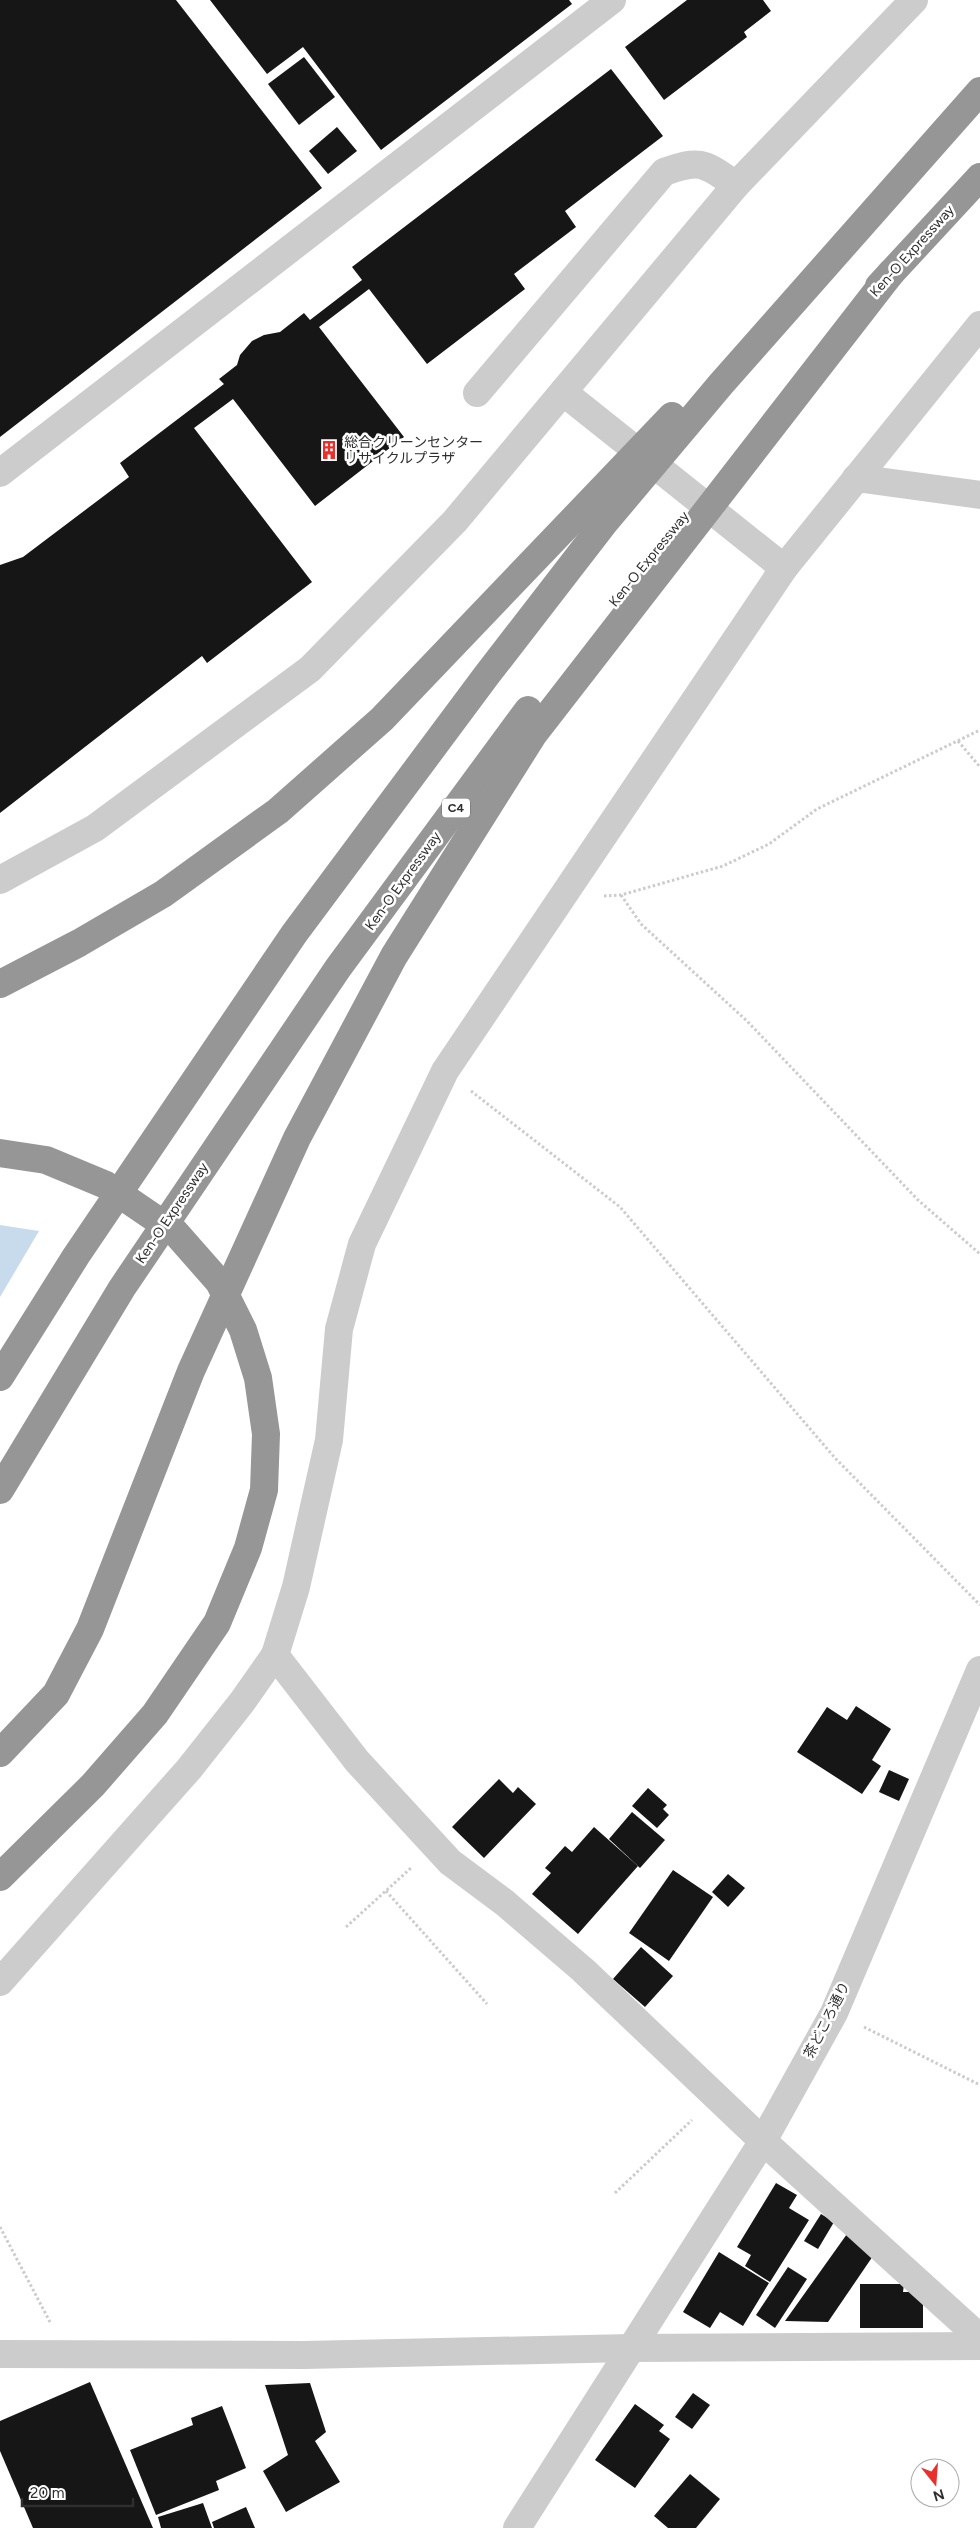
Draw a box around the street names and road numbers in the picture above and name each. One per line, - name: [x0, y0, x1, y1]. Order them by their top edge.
- street label: Ken-O Expressway: [866, 201, 958, 300]
- street label: Ken-O Expressway: [605, 507, 693, 610]
- road number: C4: [442, 798, 470, 818]
- street label: Ken-O Expressway: [361, 828, 445, 934]
- street label: Ken-O Expressway: [132, 1159, 212, 1267]
- street label: 茶どころ通り: [800, 1979, 854, 2061]

